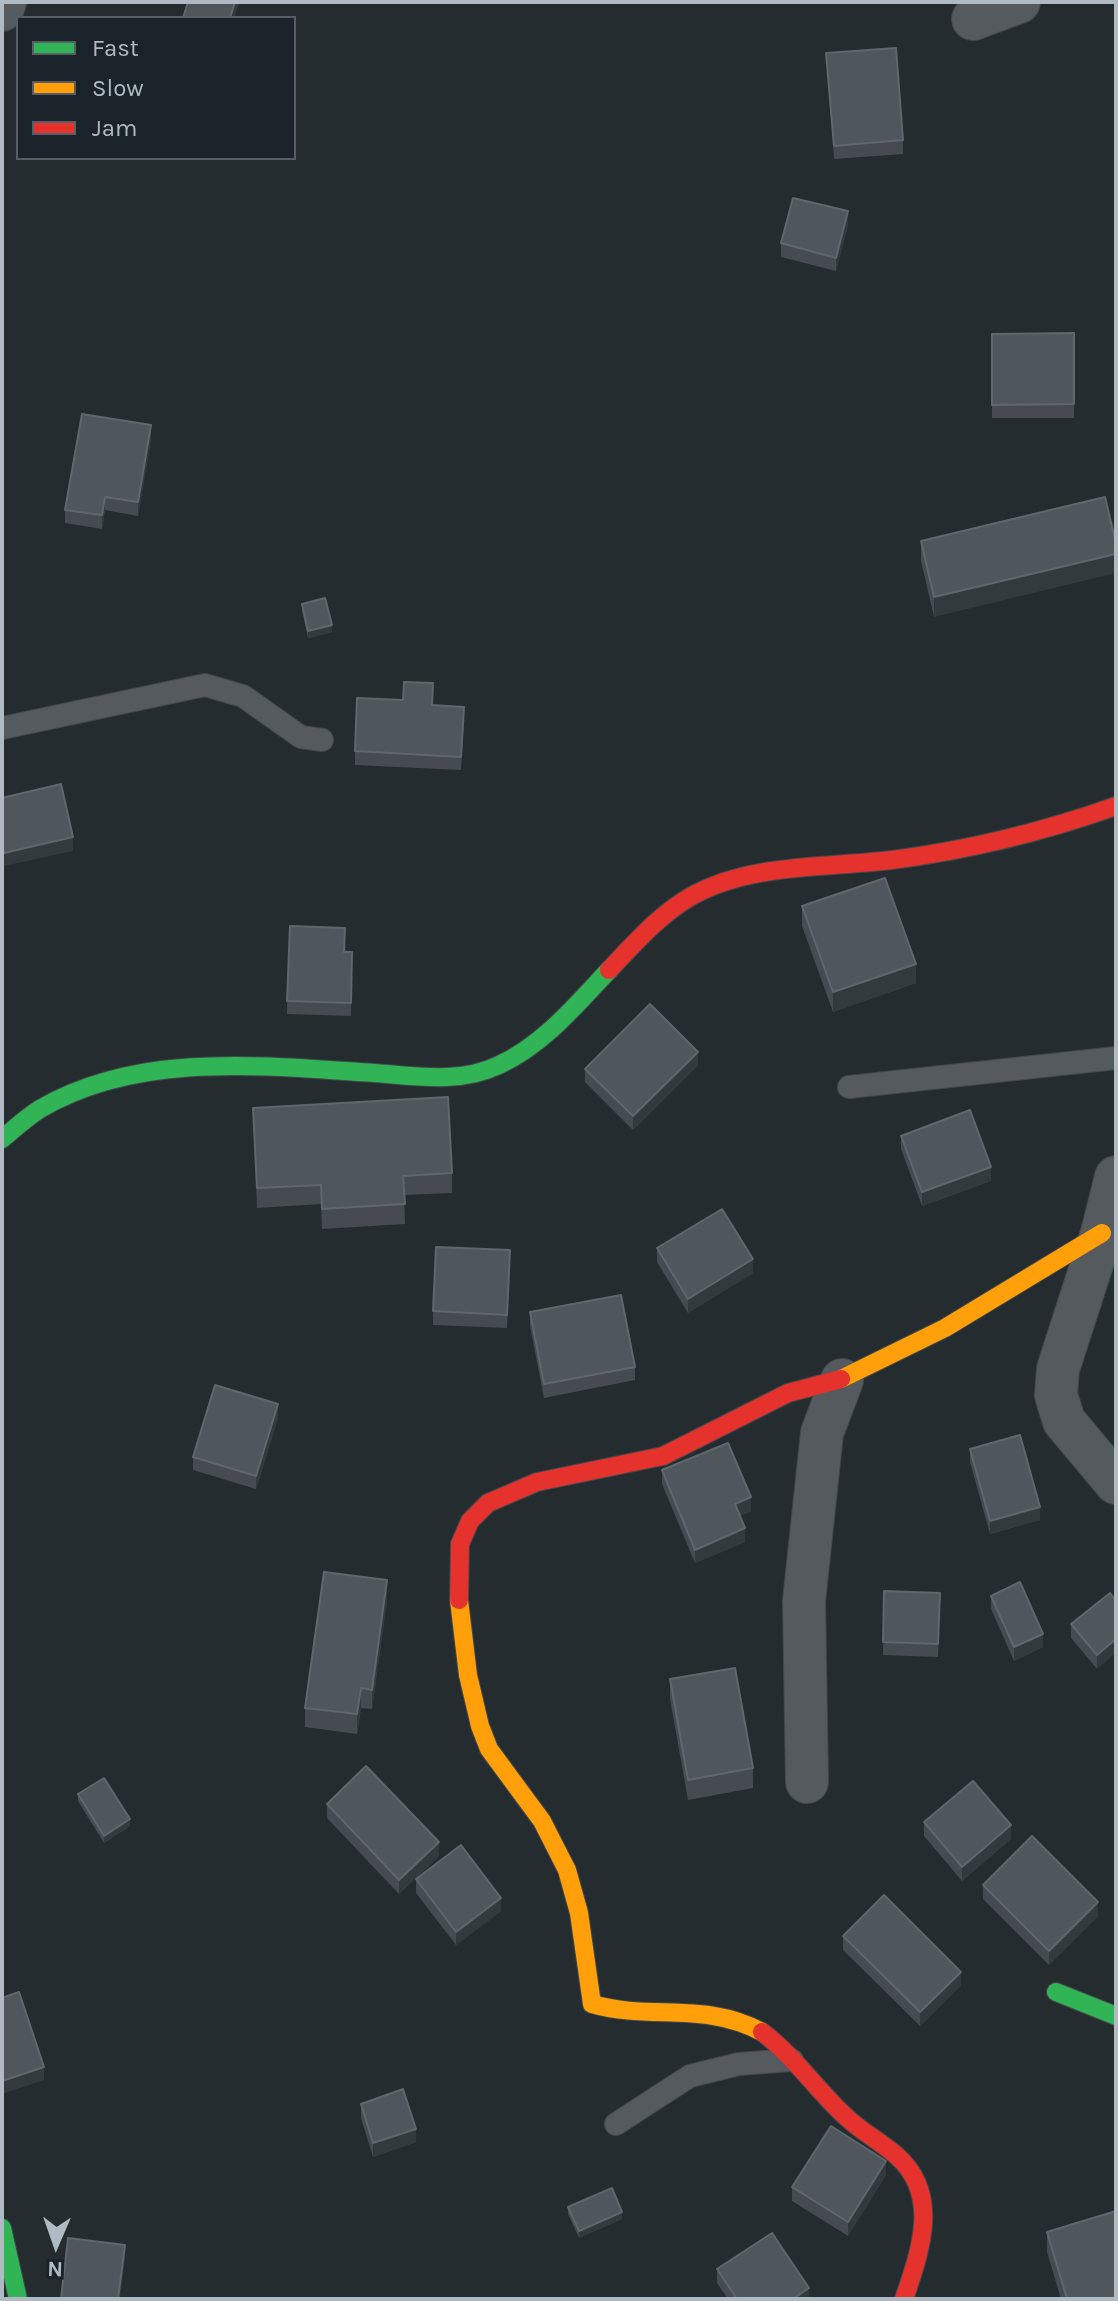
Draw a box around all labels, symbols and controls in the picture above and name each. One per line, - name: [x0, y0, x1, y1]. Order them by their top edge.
- legend: [16, 16, 296, 160]
- text: Fast: [92, 34, 139, 62]
- text: Slow: [92, 74, 144, 102]
- text: Jam: [92, 114, 137, 142]
- north arrow: [16, 2205, 96, 2285]
- text: N: [47, 2256, 64, 2282]

